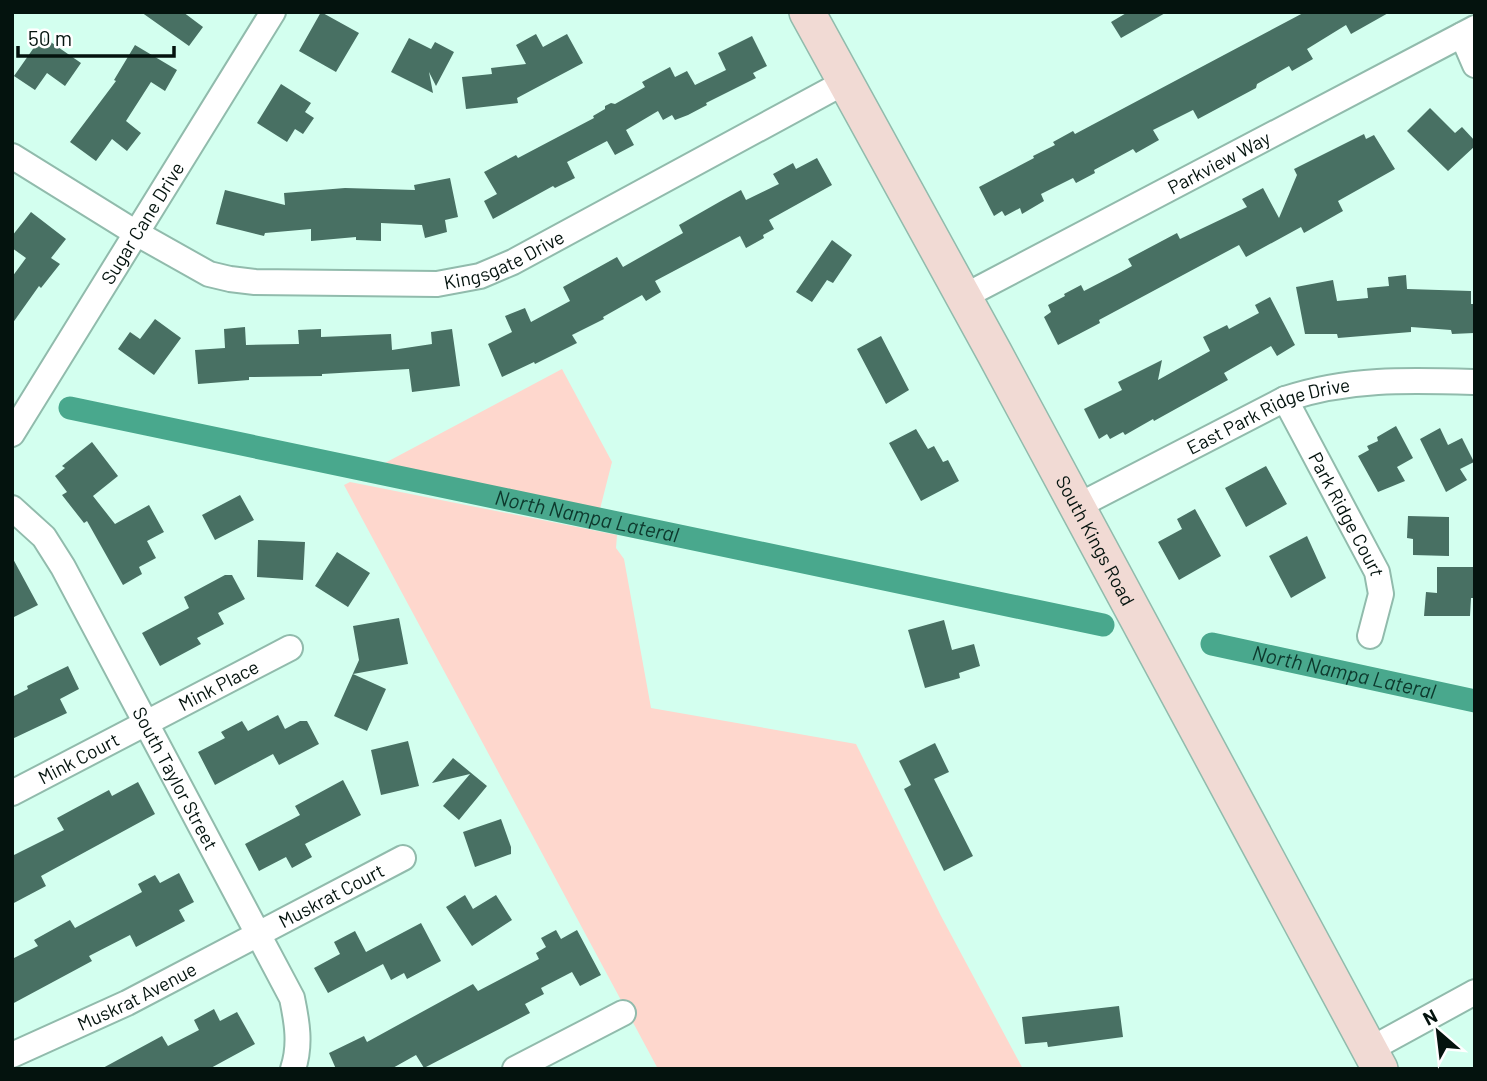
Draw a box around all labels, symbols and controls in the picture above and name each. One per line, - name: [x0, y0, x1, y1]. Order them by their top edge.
- scale bar: [18, 14, 173, 58]
- text: 50 m: [28, 25, 72, 50]
- street label: Parkview Way: [1163, 126, 1274, 199]
- street label: Sugar Cane Drive: [96, 157, 188, 288]
- street label: Kingsgate Drive: [442, 225, 568, 293]
- street label: East Park Ridge Drive: [1183, 373, 1351, 459]
- street label: Park Ridge Court: [1304, 448, 1390, 578]
- street label: South Kings Road: [1051, 471, 1140, 609]
- water label: North Nampa Lateral: [493, 484, 681, 547]
- water label: North Nampa Lateral: [1250, 639, 1439, 703]
- street label: Mink Place: [174, 654, 262, 715]
- street label: South Taylor Street: [128, 703, 223, 854]
- street label: Mink Court: [34, 727, 123, 788]
- street label: Muskrat Court: [274, 858, 388, 932]
- street label: Muskrat Avenue: [74, 957, 200, 1035]
- north arrow: [1403, 997, 1473, 1067]
- text: N: [1419, 1003, 1441, 1030]

